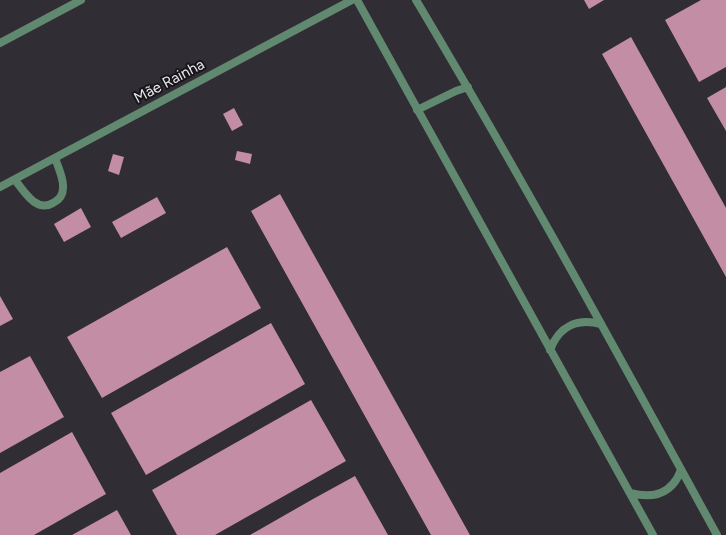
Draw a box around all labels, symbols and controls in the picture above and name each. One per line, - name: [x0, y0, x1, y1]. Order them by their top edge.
- street label: Mãe Rainha: [131, 55, 207, 107]

